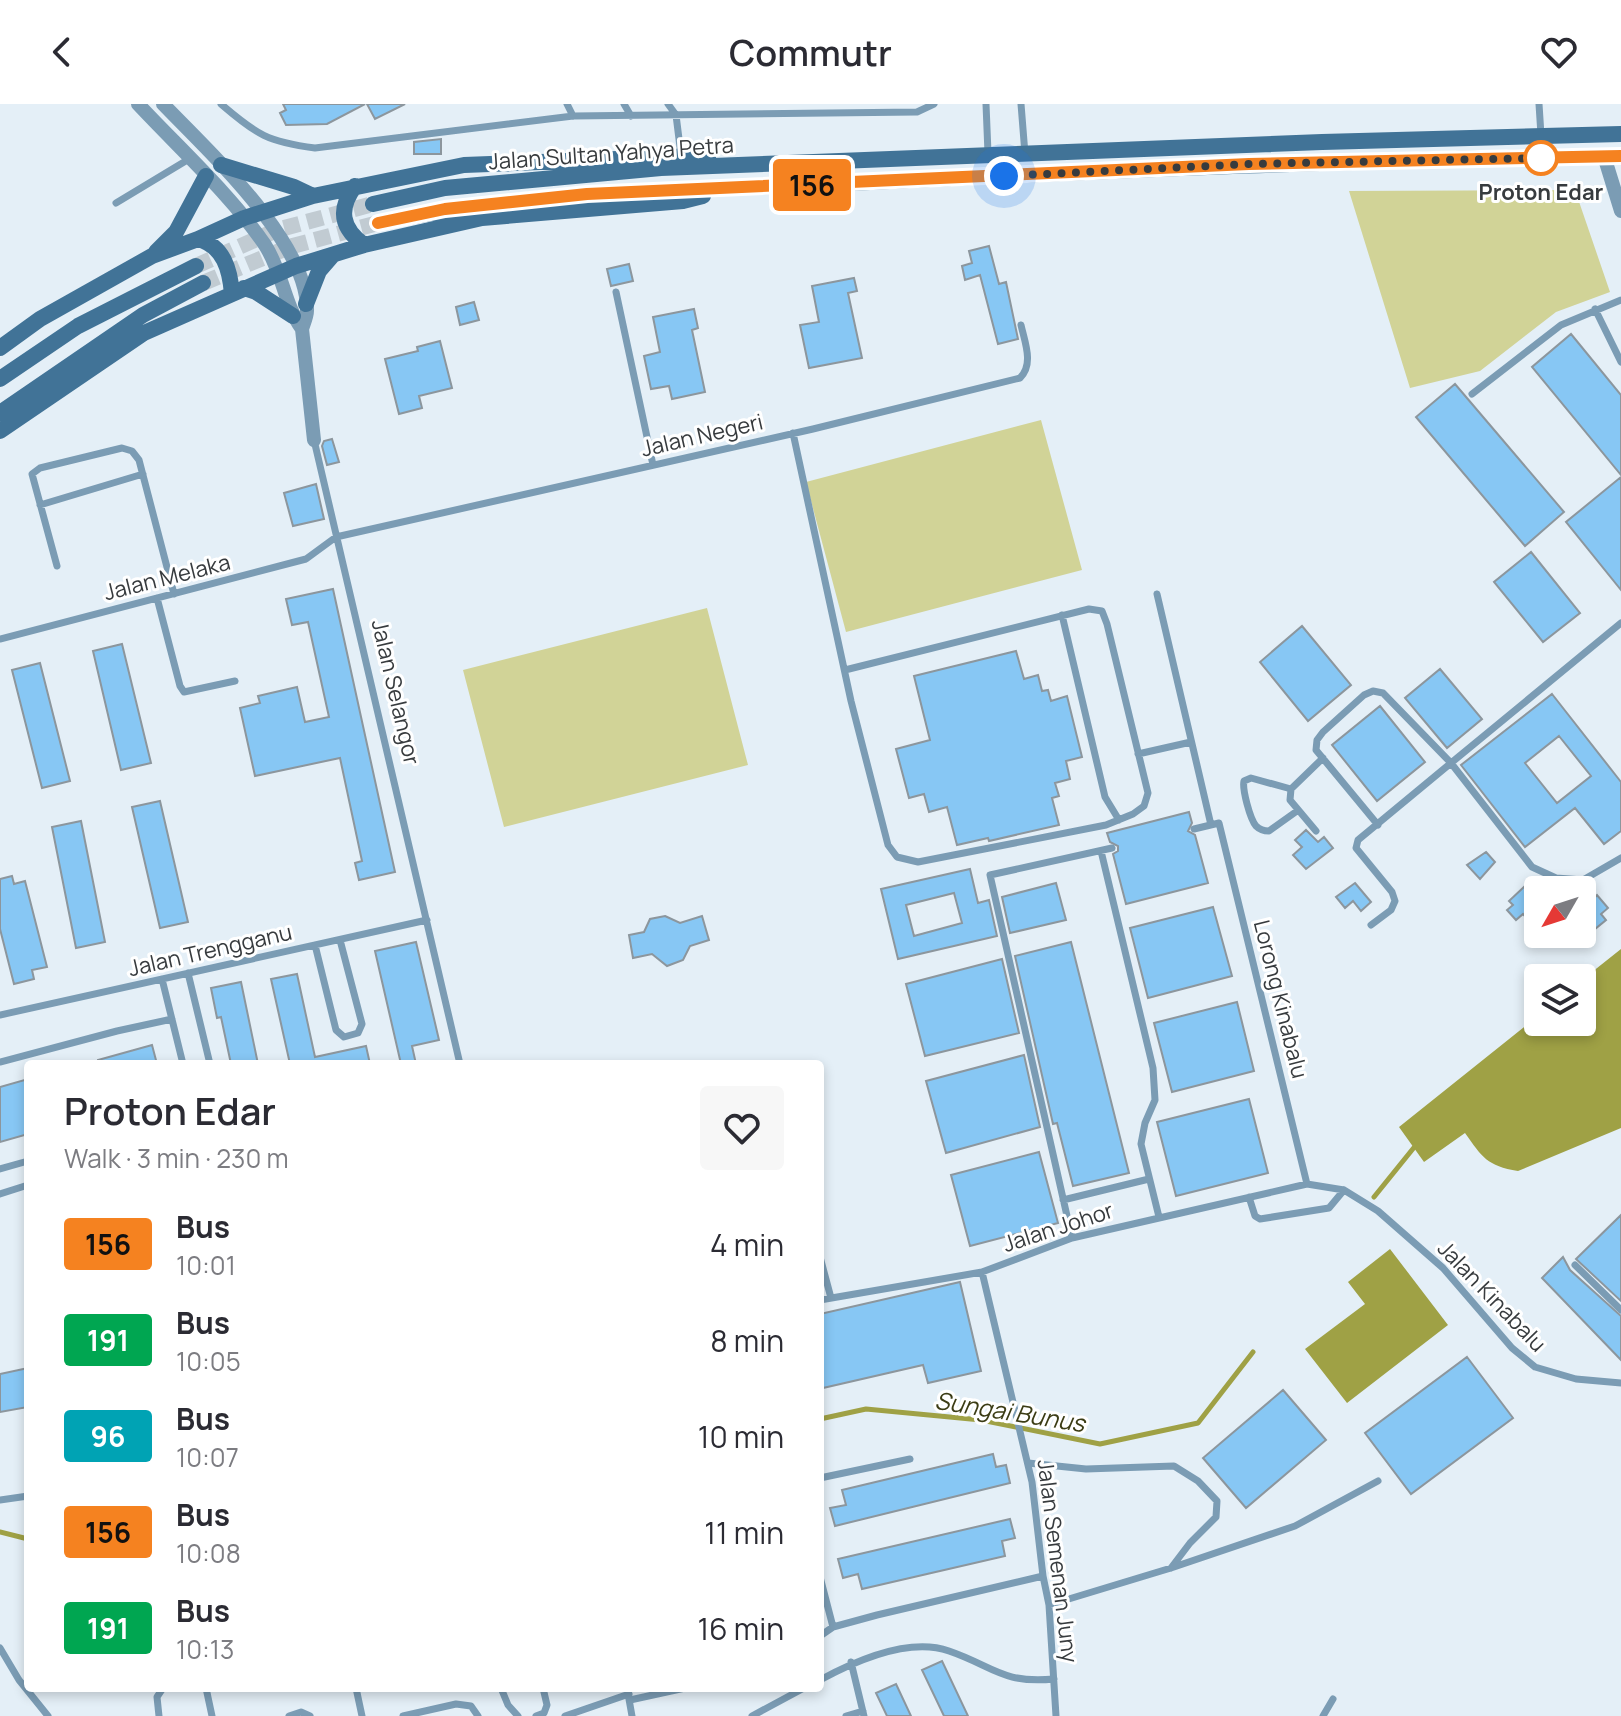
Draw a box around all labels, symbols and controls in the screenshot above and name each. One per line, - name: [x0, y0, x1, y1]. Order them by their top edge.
- text: Commutr: [729, 28, 892, 77]
- icon: back: [40, 30, 84, 74]
- icon: heart: [1537, 30, 1581, 74]
- street label: Jalan Sultan Yahya Petra: [487, 129, 735, 177]
- marker: Proton Edar: [1524, 141, 1558, 175]
- your location: [984, 156, 1024, 196]
- line badge: 156: [766, 159, 858, 211]
- text: 156: [789, 166, 835, 204]
- place label: Proton Edar: [1479, 177, 1604, 207]
- street label: Jalan Negeri: [638, 406, 766, 464]
- street label: Jalan Melaka: [101, 547, 233, 607]
- street label: Jalan Selangor: [365, 616, 427, 768]
- north arrow: [1524, 876, 1596, 948]
- map controls: [1524, 876, 1596, 1036]
- street label: Jalan Trengganu: [125, 917, 295, 983]
- street label: Lorong Kinabalu: [1247, 917, 1315, 1081]
- button: layers: [1524, 964, 1596, 1036]
- text: Proton Edar: [64, 1084, 276, 1136]
- button: heart: [700, 1086, 784, 1170]
- text: Walk · 3 min · 230 m: [64, 1140, 289, 1176]
- street label: Jalan Johor: [999, 1195, 1117, 1259]
- text: Bus: [176, 1206, 230, 1247]
- text: 4 min: [710, 1224, 784, 1265]
- text: 156: [85, 1225, 131, 1263]
- street label: Jalan Kinabalu: [1431, 1234, 1553, 1358]
- text: 10:01: [176, 1247, 236, 1283]
- text: Bus: [176, 1302, 230, 1343]
- text: 8 min: [710, 1320, 784, 1361]
- text: 191: [87, 1321, 129, 1359]
- text: 10:05: [176, 1343, 241, 1379]
- water label: Sungai Bunus: [933, 1383, 1090, 1440]
- text: Bus: [176, 1398, 230, 1439]
- text: 10 min: [698, 1416, 784, 1457]
- text: 96: [91, 1417, 125, 1455]
- text: 10:07: [176, 1439, 239, 1475]
- street label: Jalan Semenan Juny: [1031, 1458, 1085, 1665]
- text: Bus: [176, 1494, 230, 1535]
- text: 11 min: [704, 1512, 784, 1553]
- text: 156: [85, 1513, 131, 1551]
- text: 10:08: [176, 1535, 241, 1571]
- text: Bus: [176, 1590, 230, 1631]
- text: 16 min: [697, 1608, 784, 1649]
- text: 191: [87, 1609, 129, 1647]
- text: 10:13: [176, 1631, 234, 1667]

